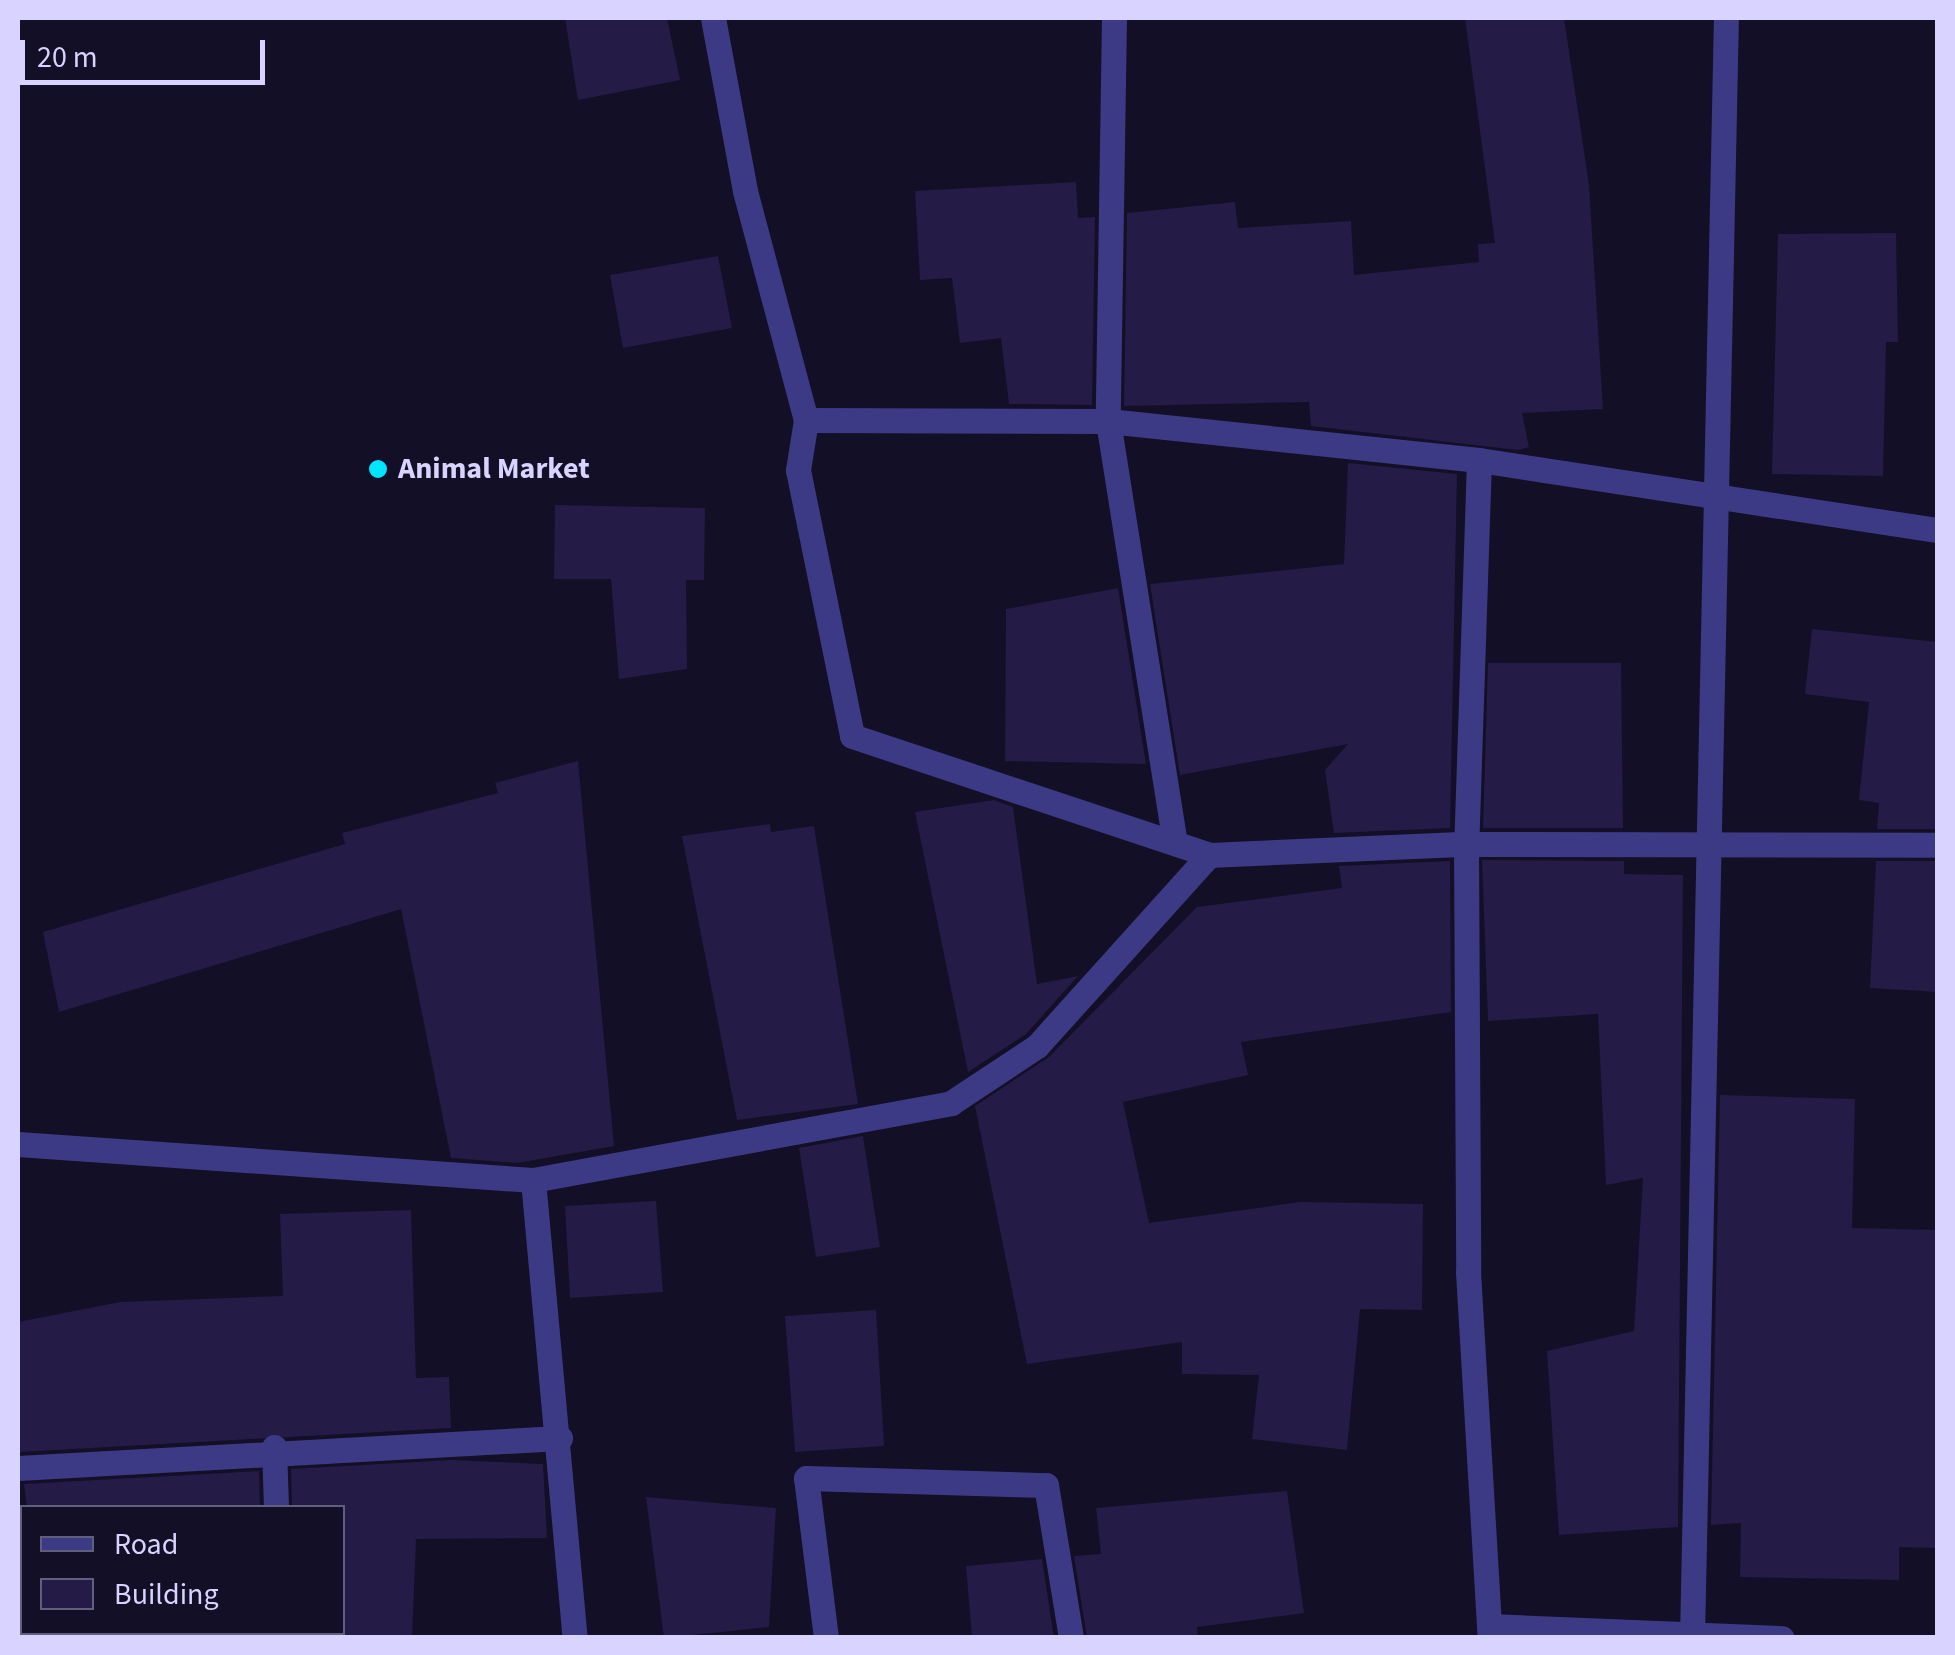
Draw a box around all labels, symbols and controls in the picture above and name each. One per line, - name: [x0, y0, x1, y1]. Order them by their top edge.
- scale bar: [25, 20, 270, 82]
- text: 20 m: [37, 36, 98, 79]
- place label: Animal Market: [398, 451, 590, 487]
- marker: Animal Market: [367, 458, 389, 480]
- legend: [20, 1505, 345, 1635]
- text: Road: [114, 1523, 178, 1566]
- text: Building: [114, 1573, 219, 1616]

